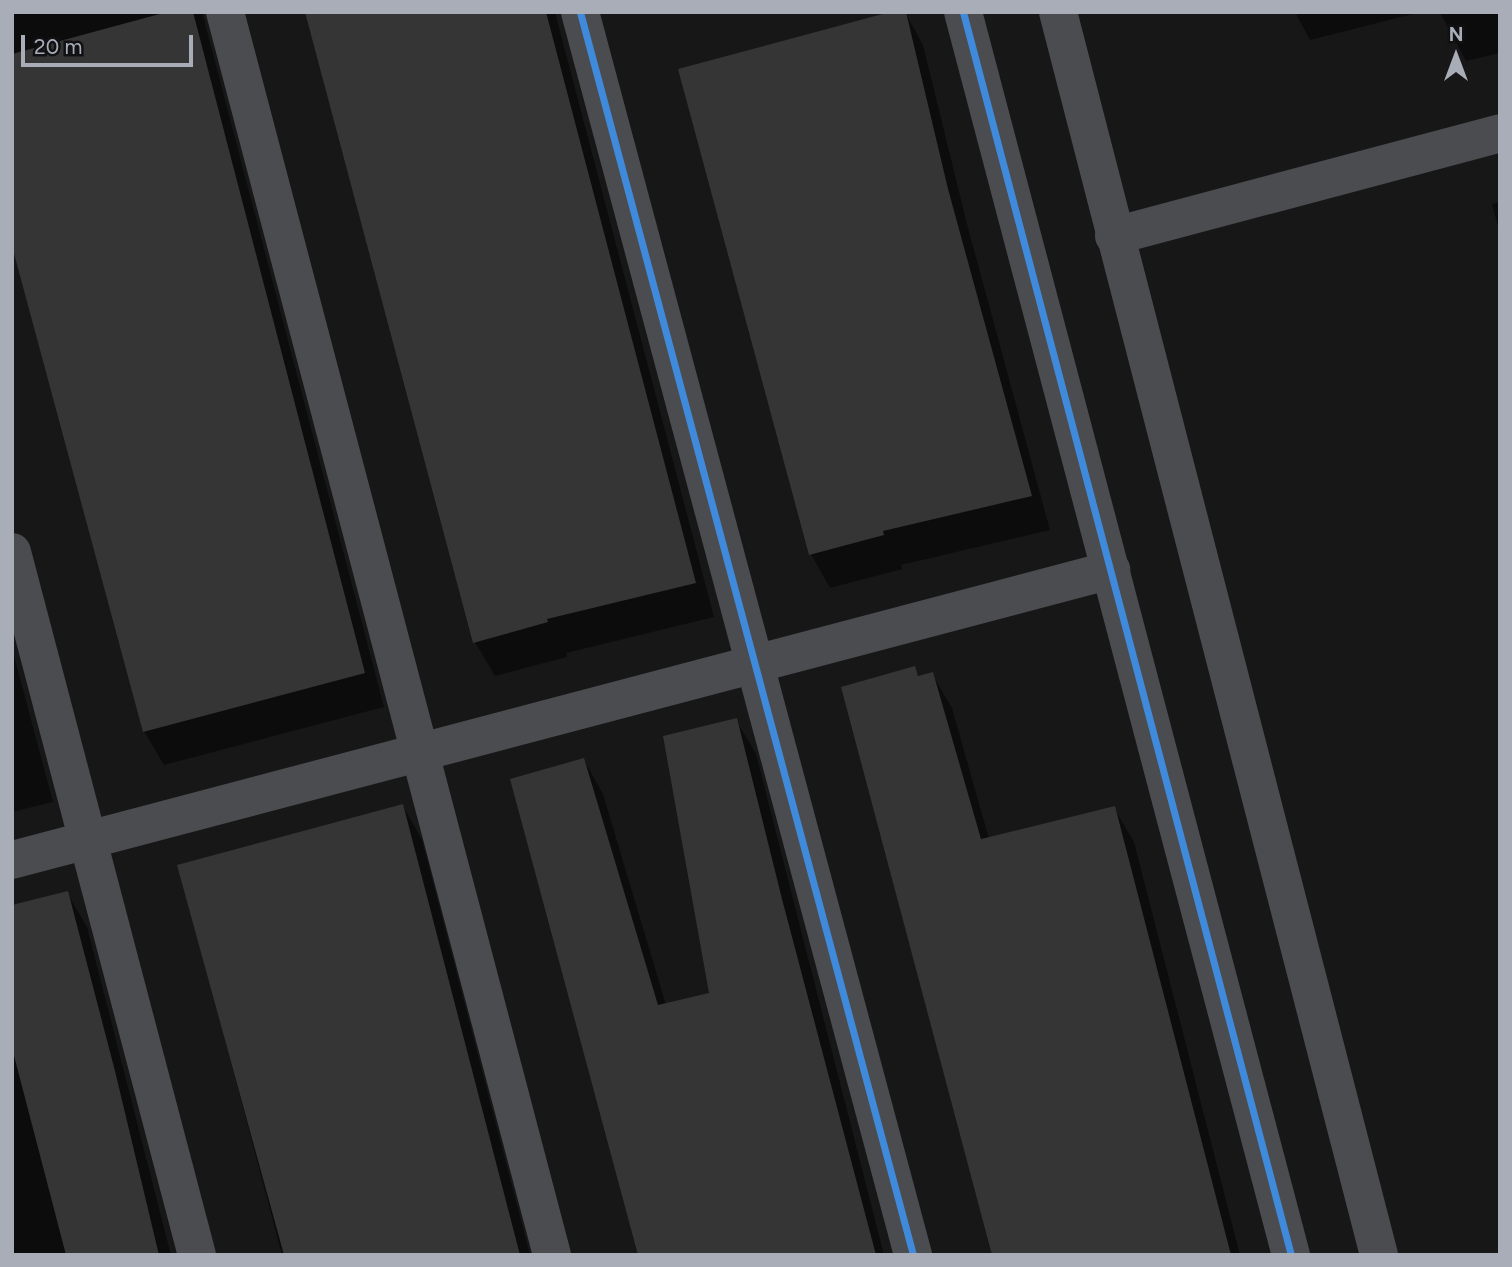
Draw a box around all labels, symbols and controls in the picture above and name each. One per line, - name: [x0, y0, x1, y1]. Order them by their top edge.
- scale bar: [24, 21, 196, 65]
- north arrow: [1421, 21, 1491, 91]
- text: N: [1449, 23, 1463, 46]
- text: 20 m: [34, 34, 82, 59]

